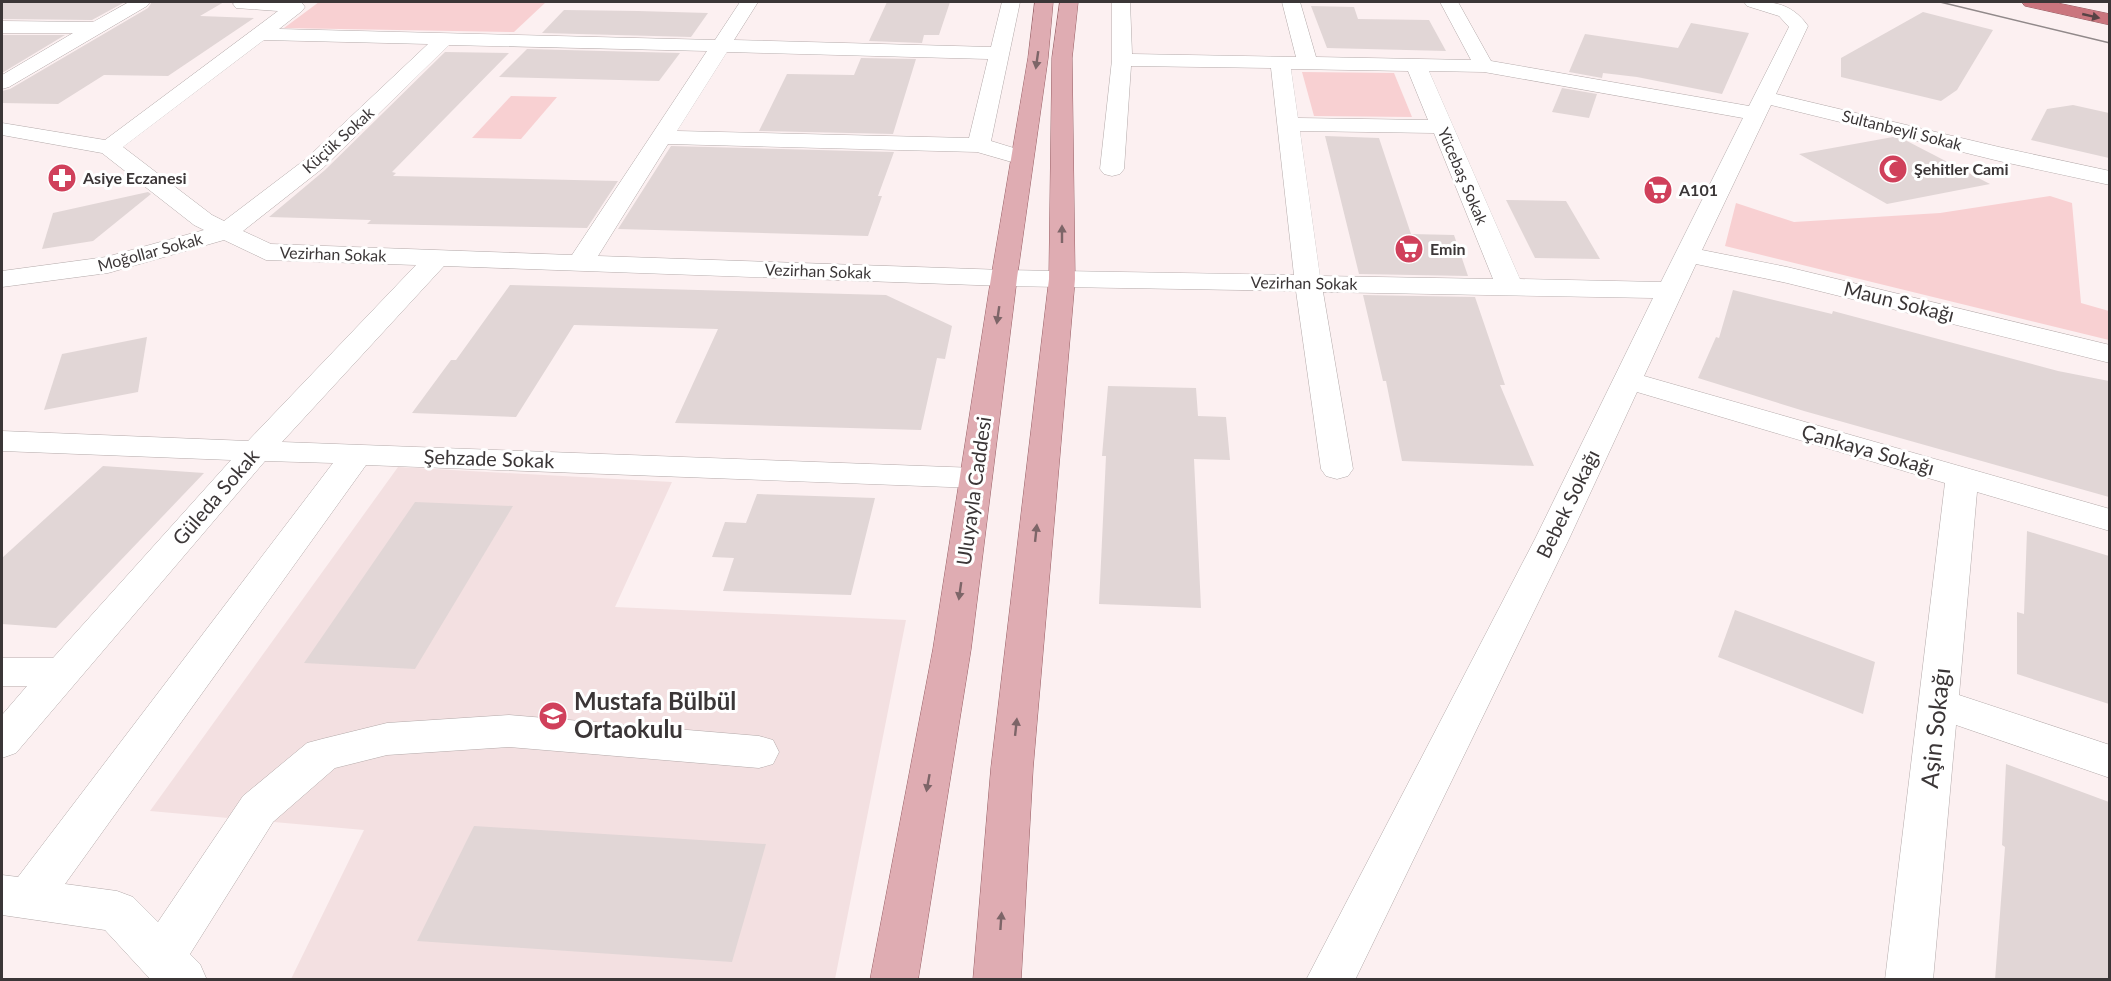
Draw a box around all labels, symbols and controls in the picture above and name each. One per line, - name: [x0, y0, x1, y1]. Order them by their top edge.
- one-way arrow: [2081, 11, 2100, 21]
- one-way arrow: [1033, 50, 1042, 69]
- street label: Küçük Sokak: [298, 102, 378, 177]
- street label: Sultanbeyli Sokak: [1840, 105, 1965, 154]
- street label: Yücebaş Sokak: [1435, 125, 1493, 228]
- mosque icon: Şehitler Cami: [1877, 153, 1909, 185]
- place label: Şehitler Cami: [1914, 159, 2009, 178]
- pharmacy icon: Asiye Eczanesi: [46, 162, 78, 194]
- place label: Asiye Eczanesi: [82, 168, 187, 187]
- supermarket icon: A101: [1642, 174, 1674, 206]
- place label: A101: [1678, 180, 1718, 199]
- one-way arrow: [1057, 225, 1067, 244]
- street label: Moğollar Sokak: [95, 228, 205, 275]
- supermarket icon: Emin: [1393, 233, 1425, 265]
- place label: Emin: [1430, 239, 1466, 258]
- street label: Vezirhan Sokak: [279, 242, 388, 265]
- street label: Vezirhan Sokak: [764, 259, 873, 282]
- street label: Vezirhan Sokak: [1250, 272, 1358, 293]
- street label: Maun Sokağı: [1841, 276, 1957, 326]
- one-way arrow: [994, 305, 1003, 324]
- street label: Uluyayla Caddesi: [951, 415, 995, 567]
- street label: Çankaya Sokağı: [1799, 419, 1937, 479]
- street label: Güleda Sokak: [167, 443, 264, 549]
- street label: Şehzade Sokak: [423, 444, 556, 472]
- street label: Bebek Sokağı: [1530, 445, 1604, 562]
- one-way arrow: [1031, 523, 1041, 542]
- one-way arrow: [955, 582, 964, 601]
- street label: Aşin Sokağı: [1914, 666, 1955, 789]
- place label: Mustafa Bülbül Ortaokulu: [574, 686, 736, 743]
- school or university icon: Mustafa Bülbül Ortaokulu: [537, 700, 569, 732]
- one-way arrow: [1011, 717, 1021, 736]
- one-way arrow: [923, 774, 932, 793]
- one-way arrow: [996, 912, 1006, 931]

